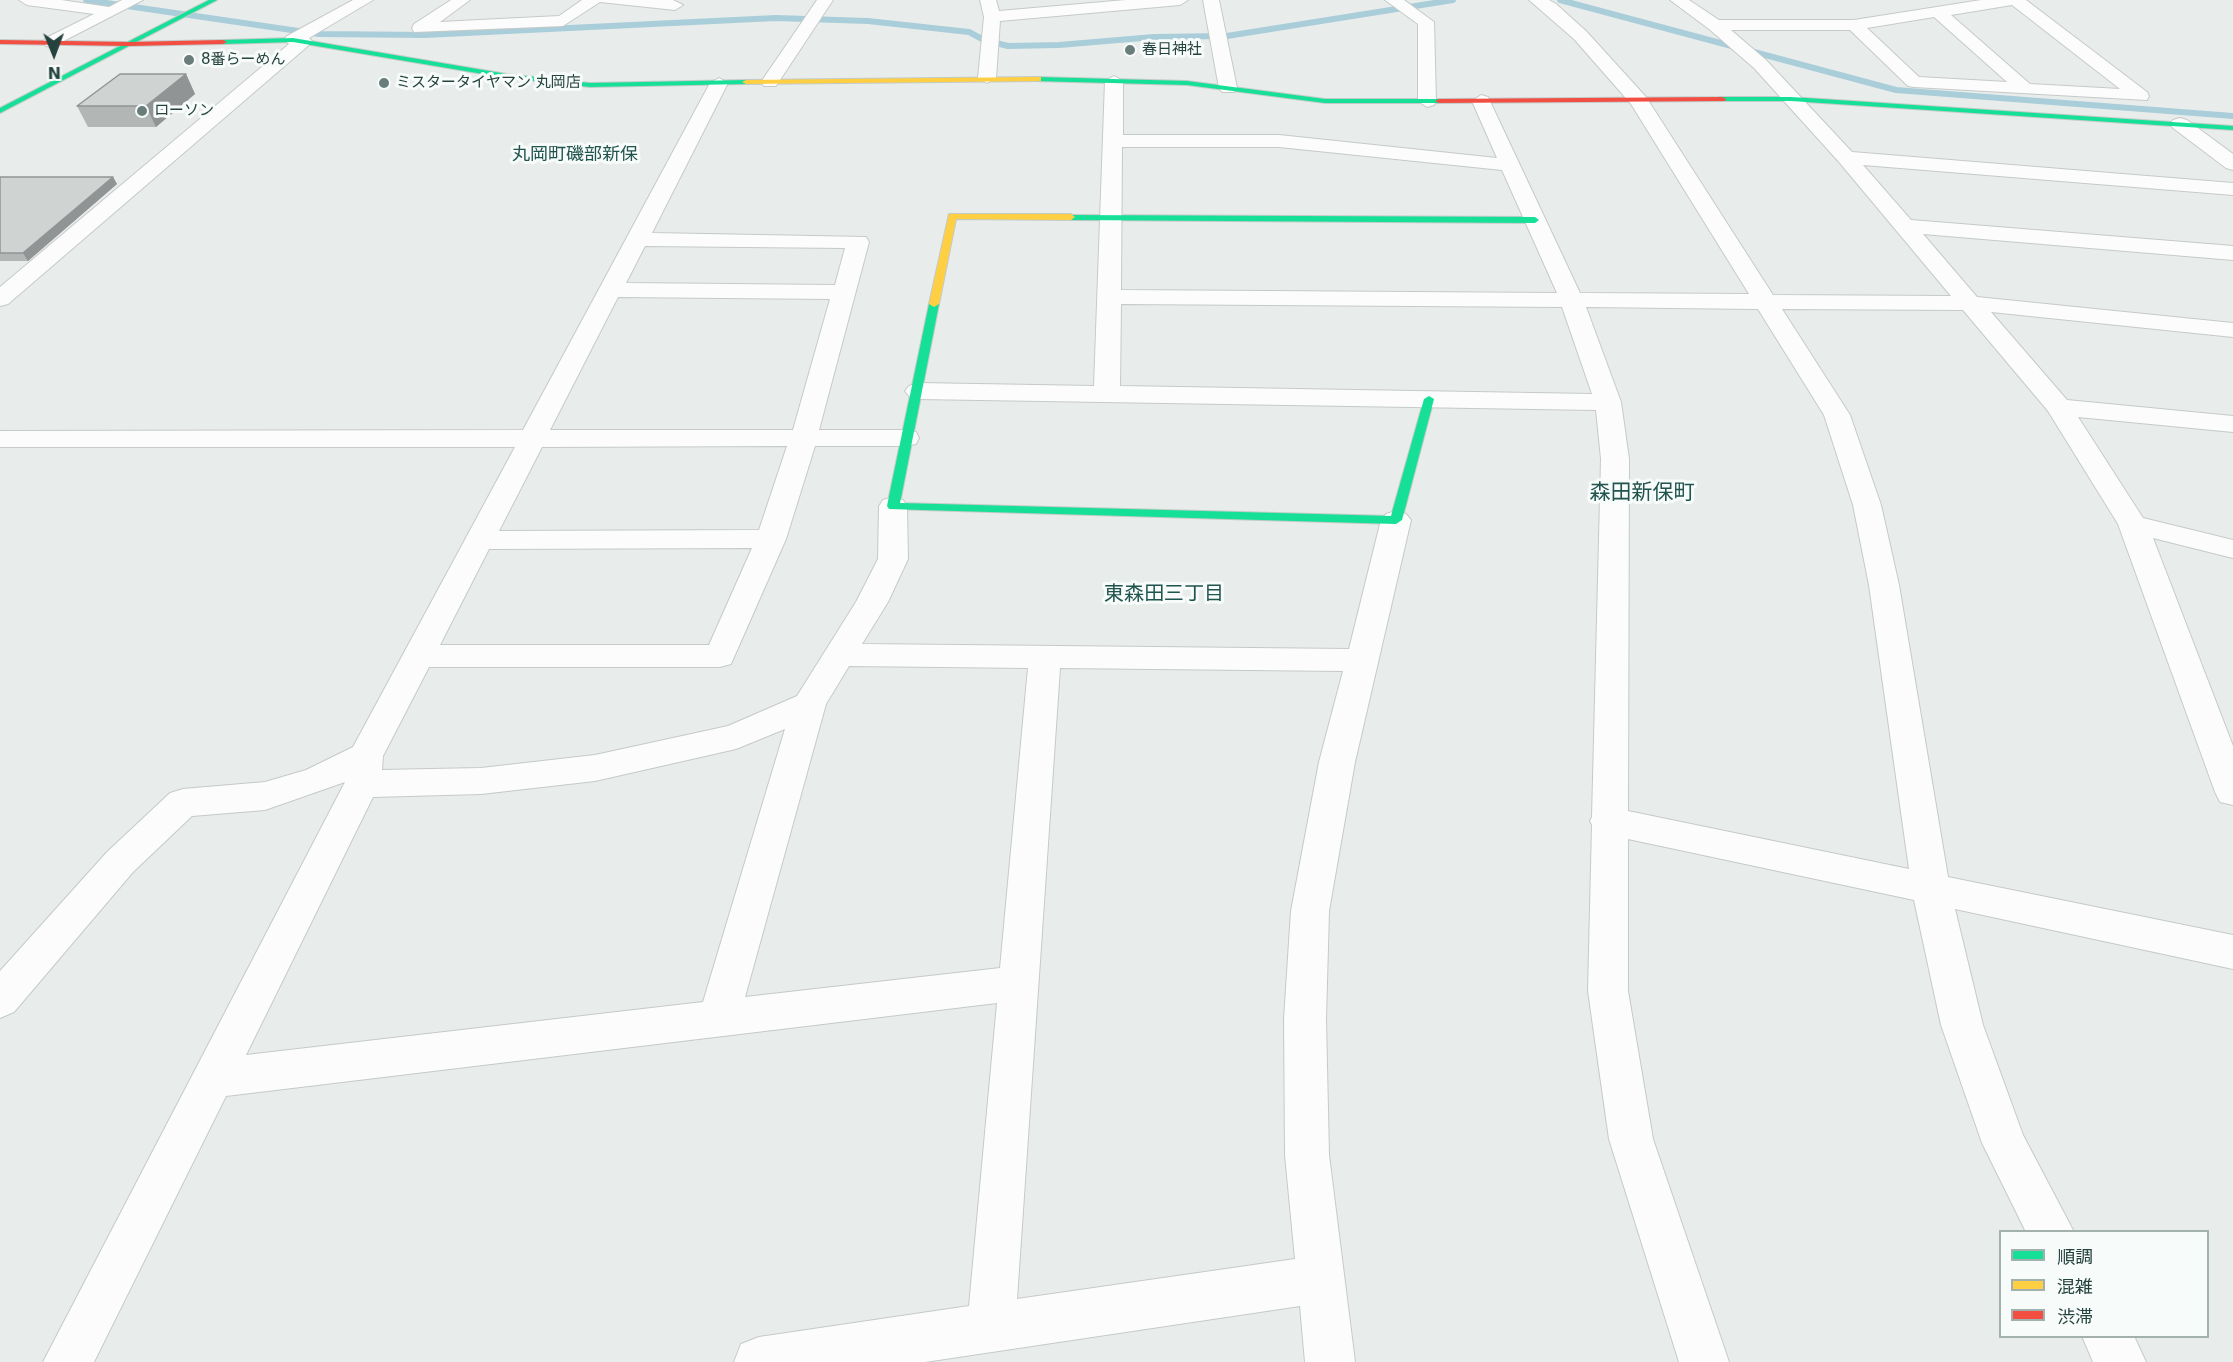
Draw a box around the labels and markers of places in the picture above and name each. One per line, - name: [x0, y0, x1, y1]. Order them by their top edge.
- place label: 春日神社: [1142, 41, 1202, 59]
- marker: 春日神社: [1123, 43, 1137, 57]
- place label: 8番らーめん: [201, 51, 286, 69]
- marker: 8番らーめん: [182, 53, 196, 67]
- place label: ミスタータイヤマン 丸岡店: [396, 74, 581, 92]
- marker: ミスタータイヤマン 丸岡店: [377, 76, 391, 90]
- place label: ローソン: [154, 102, 214, 120]
- marker: ローソン: [135, 104, 149, 118]

